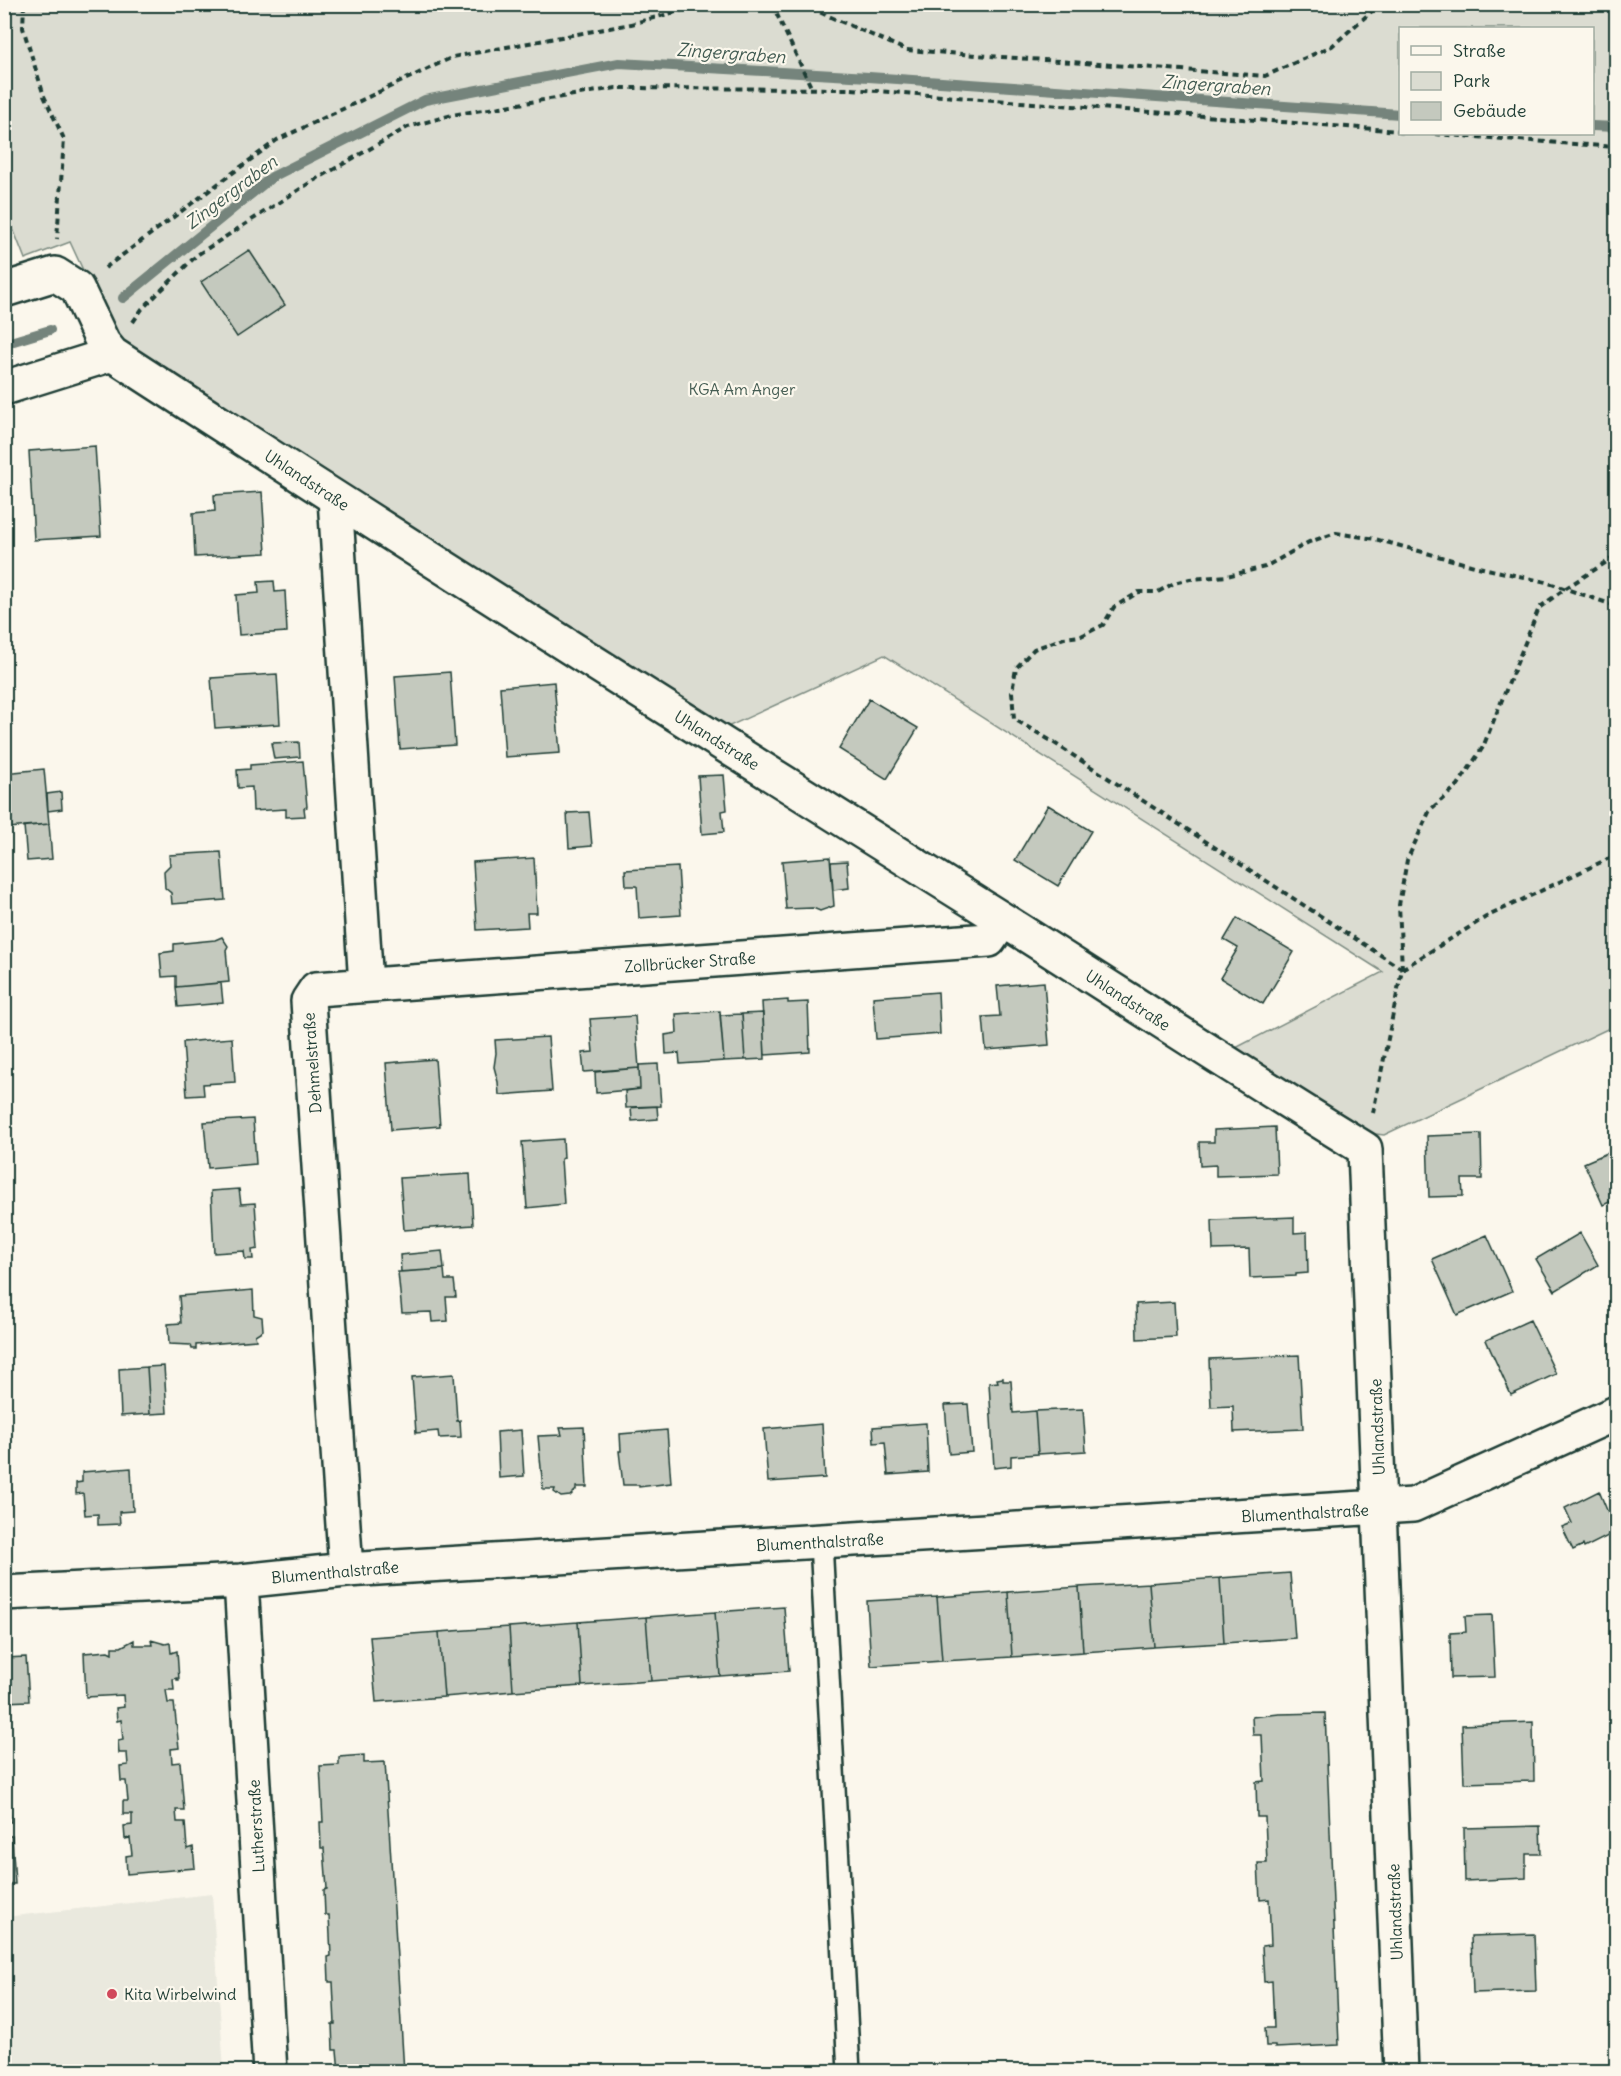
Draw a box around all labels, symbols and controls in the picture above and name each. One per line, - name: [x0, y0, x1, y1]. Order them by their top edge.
- legend: [1399, 27, 1594, 135]
- water label: Zingergraben: [676, 38, 787, 68]
- text: Straße: [1453, 39, 1506, 62]
- text: Park: [1453, 69, 1490, 92]
- water label: Zingergraben: [1161, 70, 1272, 100]
- text: Gebäude: [1453, 99, 1526, 122]
- water label: Zingergraben: [181, 150, 282, 234]
- park label: KGA Am Anger: [689, 379, 796, 399]
- street label: Uhlandstraße: [261, 445, 353, 515]
- street label: Uhlandstraße: [671, 706, 763, 774]
- street label: Zollbrücker Straße: [624, 947, 756, 977]
- street label: Uhlandstraße: [1082, 965, 1174, 1035]
- street label: Dehmelstraße: [299, 1012, 325, 1114]
- street label: Uhlandstraße: [1365, 1378, 1389, 1476]
- street label: Blumenthalstraße: [1241, 1500, 1369, 1526]
- street label: Blumenthalstraße: [756, 1529, 884, 1555]
- street label: Blumenthalstraße: [270, 1556, 400, 1588]
- street label: Lutherstraße: [244, 1779, 268, 1873]
- street label: Uhlandstraße: [1383, 1863, 1407, 1961]
- place label: Kita Wirbelwind: [124, 1984, 236, 2004]
- marker: Kita Wirbelwind: [105, 1987, 119, 2001]

